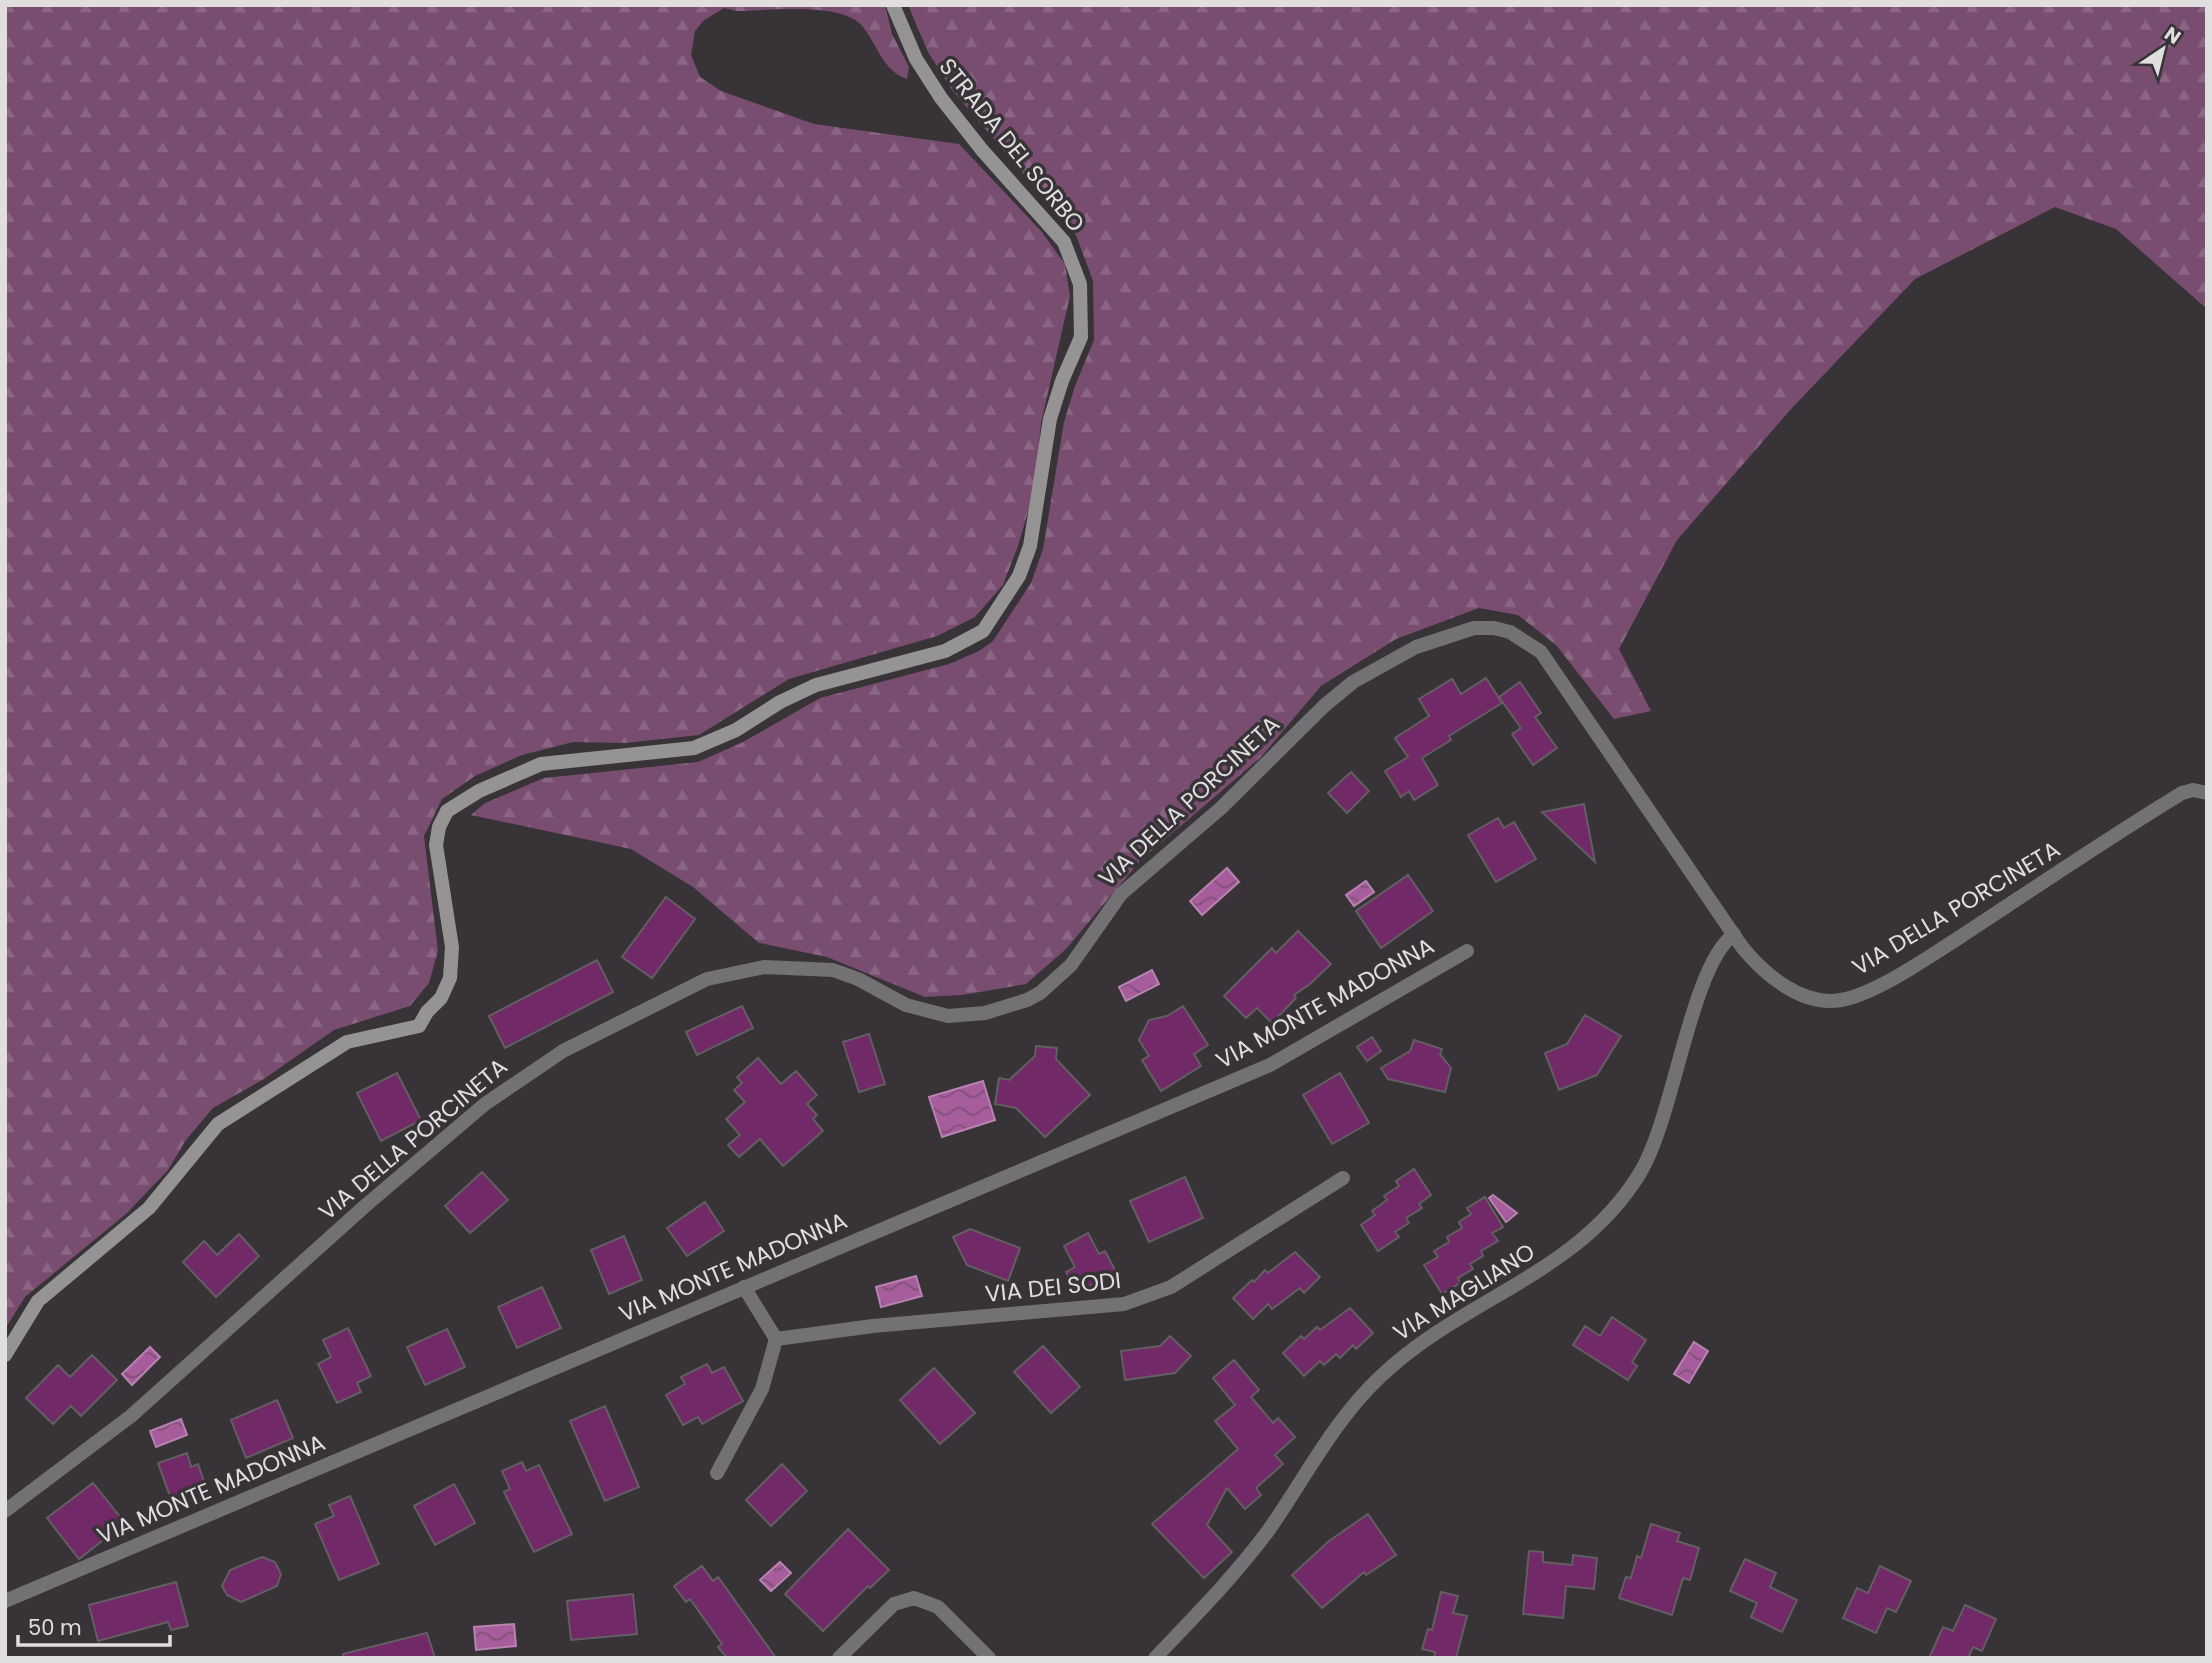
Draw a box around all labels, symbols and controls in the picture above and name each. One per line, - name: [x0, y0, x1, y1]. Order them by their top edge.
- north arrow: [2128, 14, 2198, 84]
- text: N: [2159, 20, 2186, 51]
- street label: STRADA DEL SORBO: [932, 51, 1092, 239]
- street label: VIA DELLA PORCINETA: [1091, 708, 1287, 894]
- street label: VIA DELLA PORCINETA: [1846, 833, 2066, 983]
- street label: VIA MONTE MADONNA: [1210, 930, 1440, 1076]
- street label: VIA DELLA PORCINETA: [312, 1051, 514, 1227]
- street label: VIA MONTE MADONNA: [614, 1204, 852, 1330]
- street label: VIA MAGLIANO: [1387, 1236, 1541, 1348]
- street label: VIA DEI SODI: [984, 1264, 1122, 1310]
- street label: VIA MONTE MADONNA: [92, 1426, 330, 1552]
- scale bar: [18, 1604, 170, 1648]
- text: 50 m: [28, 1613, 82, 1642]

